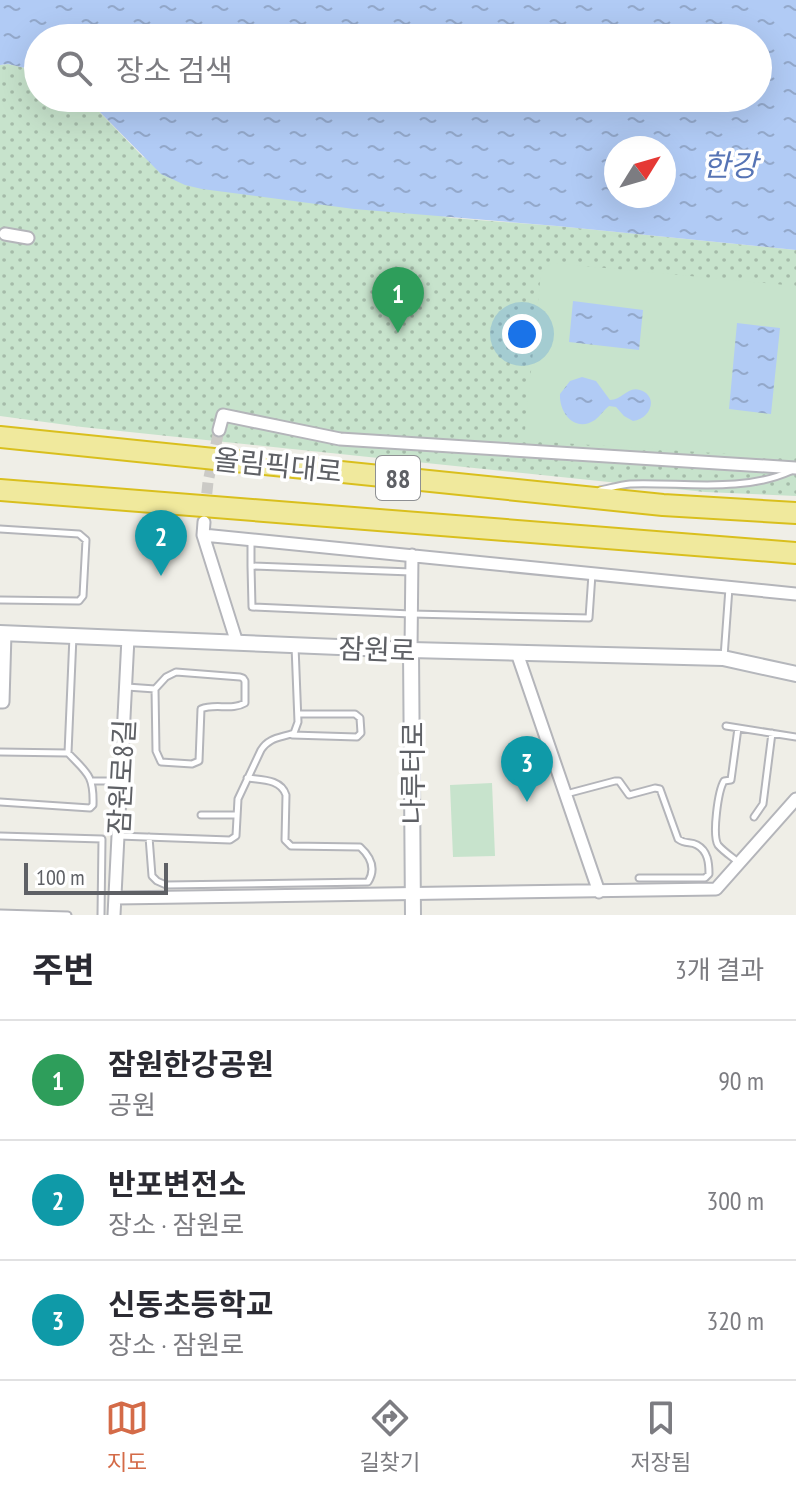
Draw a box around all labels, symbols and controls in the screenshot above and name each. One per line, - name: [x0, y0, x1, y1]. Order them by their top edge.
- search box: [24, 24, 772, 112]
- icon: search: [52, 46, 96, 90]
- text: 장소 검색: [116, 50, 233, 89]
- north arrow: [604, 136, 676, 208]
- water label: 한강: [702, 145, 761, 184]
- pin: 1: [372, 267, 424, 333]
- your location: [502, 314, 542, 354]
- street label: 올림픽대로: [212, 440, 344, 490]
- road number: 88: [376, 456, 420, 500]
- pin: 2: [135, 510, 187, 576]
- street label: 잠원로: [338, 629, 416, 669]
- street label: 잠원로8길: [99, 718, 143, 836]
- street label: 나루터로: [394, 721, 431, 825]
- pin: 3: [501, 736, 553, 802]
- scale bar: [24, 859, 168, 895]
- text: 100 m: [36, 863, 85, 891]
- text: 주변: [32, 947, 95, 991]
- text: 3개 결과: [675, 953, 764, 986]
- text: 잠원한강공원: [108, 1044, 274, 1083]
- text: 1: [52, 1064, 64, 1097]
- text: 90 m: [718, 1064, 764, 1097]
- text: 공원: [108, 1088, 156, 1121]
- text: 반포변전소: [108, 1164, 246, 1203]
- text: 2: [52, 1184, 64, 1217]
- text: 300 m: [706, 1184, 764, 1217]
- text: 장소 · 잠원로: [108, 1208, 244, 1241]
- text: 신동초등학교: [108, 1284, 274, 1323]
- text: 3: [52, 1304, 64, 1337]
- text: 320 m: [706, 1304, 764, 1337]
- text: 장소 · 잠원로: [108, 1328, 244, 1361]
- tab: 지도: [105, 1396, 149, 1476]
- tab: 길찾기: [359, 1396, 420, 1476]
- tab: 저장됨: [630, 1396, 691, 1476]

